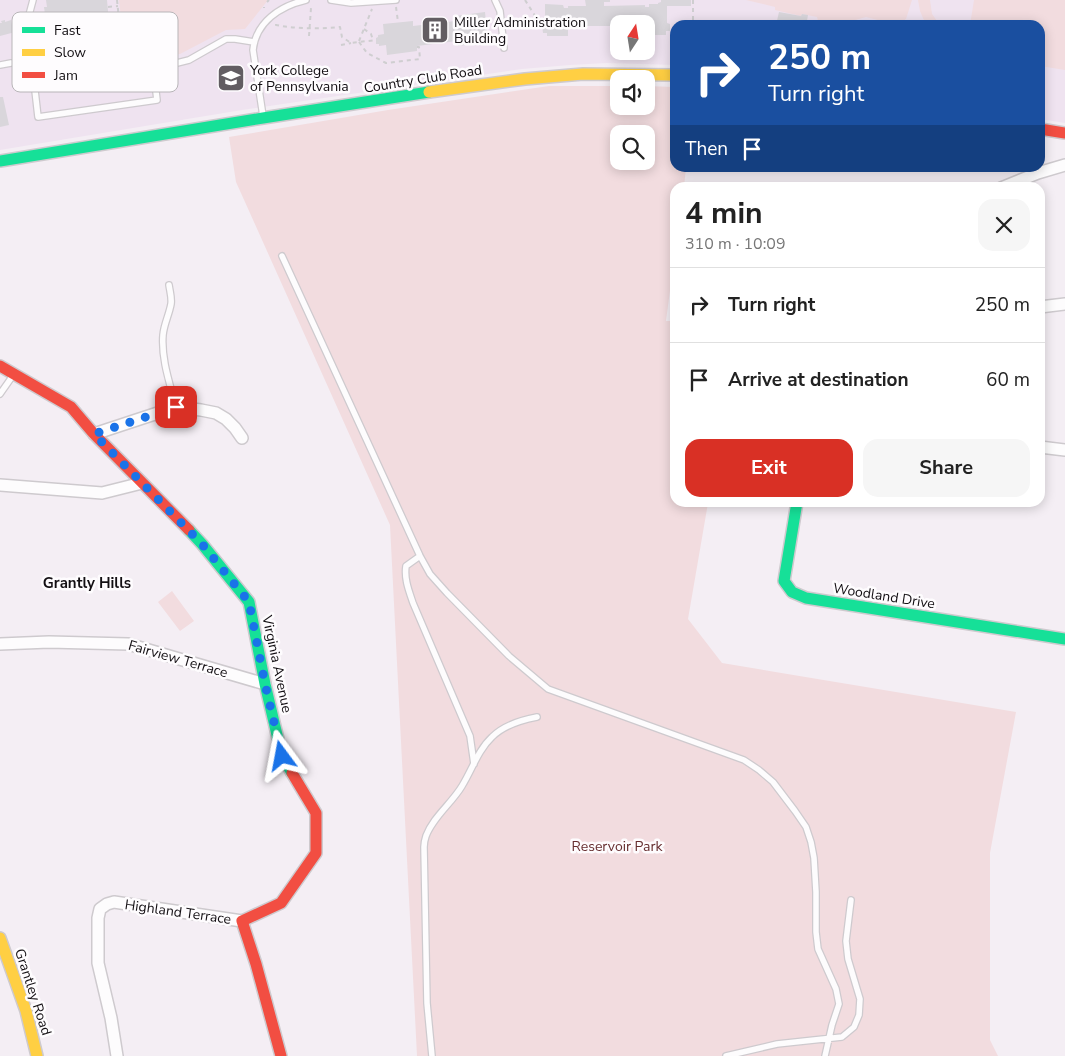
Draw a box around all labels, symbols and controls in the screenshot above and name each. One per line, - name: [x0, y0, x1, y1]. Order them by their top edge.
- legend: [12, 12, 178, 92]
- place label: Miller Administration Building: [454, 13, 586, 48]
- building icon: Miller Administration Building: [420, 15, 450, 45]
- north arrow: [610, 15, 655, 60]
- map controls: [610, 15, 655, 170]
- text: Fast: [54, 21, 80, 40]
- text: 250 m: [768, 34, 871, 81]
- icon: right: [685, 40, 750, 105]
- text: Slow: [54, 43, 86, 62]
- street label: Country Club Road: [363, 60, 483, 98]
- place label: York College of Pennsylvania: [249, 61, 349, 96]
- school or university icon: York College of Pennsylvania: [216, 63, 246, 93]
- text: Jam: [53, 66, 78, 85]
- button: sound: [610, 70, 655, 115]
- text: Turn right: [768, 79, 864, 109]
- button: search: [610, 125, 655, 170]
- icon: arrive: [738, 135, 766, 163]
- text: Then: [685, 136, 728, 162]
- text: 4 min: [685, 193, 763, 234]
- button: close: [978, 199, 1030, 251]
- text: 310 m · 10:09: [685, 233, 786, 255]
- icon: right: [685, 291, 713, 319]
- text: Turn right: [728, 292, 815, 318]
- text: 250 m: [975, 292, 1030, 318]
- icon: arrive: [685, 366, 713, 394]
- text: Arrive at destination: [728, 367, 909, 393]
- text: 60 m: [986, 367, 1030, 393]
- pin: [155, 386, 197, 428]
- icon: arrive: [162, 393, 190, 421]
- button: Exit: [685, 439, 853, 497]
- button: Share: [863, 439, 1030, 497]
- district label: Grantly Hills: [43, 573, 131, 593]
- street label: Woodland Drive: [832, 579, 936, 613]
- street label: Virginia Avenue: [257, 613, 297, 714]
- street label: Fairview Terrace: [126, 636, 230, 682]
- position arrow: [255, 729, 307, 781]
- park label: Reservoir Park: [572, 837, 663, 856]
- street label: Highland Terrace: [124, 895, 232, 929]
- street label: Grantley Road: [10, 946, 56, 1038]

